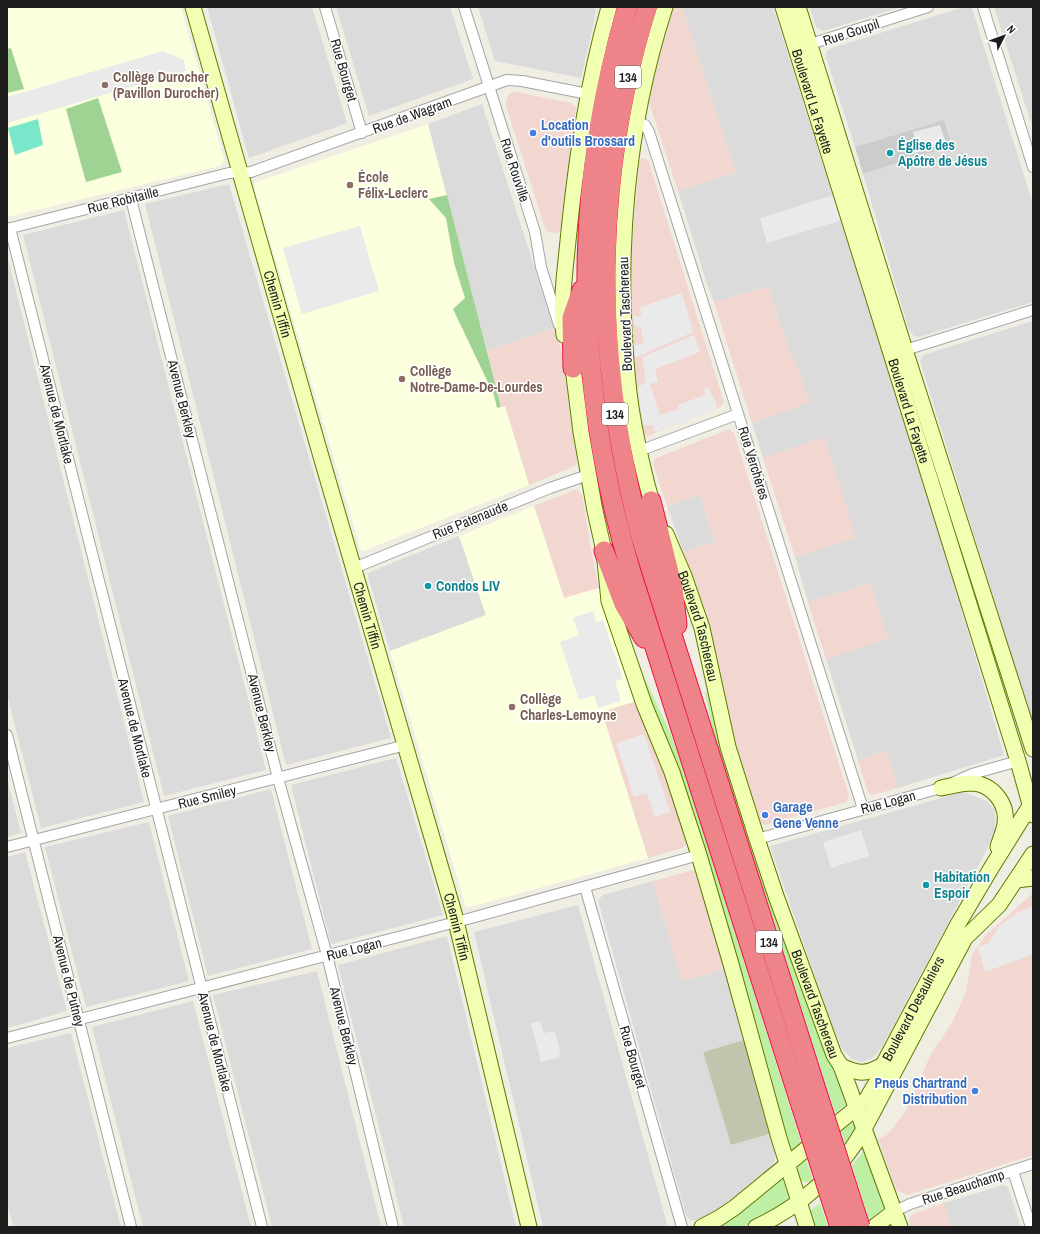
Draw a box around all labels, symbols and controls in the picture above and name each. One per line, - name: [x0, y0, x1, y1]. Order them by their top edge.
- street label: Rue Goupil: [821, 14, 881, 50]
- north arrow: [984, 16, 1024, 56]
- text: N: [1004, 22, 1019, 36]
- street label: Rue Bourget: [326, 37, 362, 103]
- street label: Boulevard La Fayette: [788, 47, 837, 156]
- road number: 134: [615, 66, 641, 88]
- place label: Collège Durocher (Pavillon Durocher): [113, 68, 219, 102]
- marker: Collège Durocher (Pavillon Durocher): [100, 80, 110, 90]
- street label: Rue de Wagram: [370, 92, 454, 138]
- place label: Location d'outils Brossard: [541, 116, 635, 150]
- marker: Location d'outils Brossard: [528, 128, 538, 138]
- street label: Rue Rouville: [496, 136, 534, 204]
- place label: Église des Apôtre de Jésus: [898, 136, 987, 170]
- marker: Église des Apôtre de Jésus: [885, 148, 895, 158]
- place label: École Félix-Leclerc: [358, 168, 428, 202]
- marker: École Félix-Leclerc: [345, 180, 355, 190]
- street label: Rue Robitaille: [86, 182, 160, 218]
- street label: Boulevard Taschereau: [614, 257, 636, 371]
- street label: Chemin Tiffin: [260, 269, 296, 340]
- street label: Boulevard La Fayette: [884, 356, 934, 465]
- street label: Avenue Berkley: [163, 357, 200, 440]
- street label: Avenue de Mortlake: [36, 361, 78, 466]
- place label: Collège Notre-Dame-De-Lourdes: [410, 362, 543, 396]
- marker: Collège Notre-Dame-De-Lourdes: [397, 374, 407, 384]
- road number: 134: [602, 403, 628, 425]
- street label: Rue Verchères: [734, 424, 774, 502]
- street label: Rue Patenaude: [430, 497, 510, 543]
- street label: Boulevard Taschereau: [674, 568, 722, 683]
- place label: Condos LIV: [436, 577, 500, 595]
- street label: Chemin Tiffin: [349, 580, 386, 651]
- marker: Condos LIV: [423, 581, 433, 591]
- street label: Avenue Berkley: [243, 671, 280, 754]
- street label: Avenue de Mortlake: [114, 675, 156, 780]
- place label: Collège Charles-Lemoyne: [520, 690, 616, 724]
- marker: Collège Charles-Lemoyne: [507, 702, 517, 712]
- street label: Rue Smiley: [176, 781, 238, 813]
- street label: Rue Logan: [859, 786, 917, 818]
- place label: Garage Gene Venne: [773, 798, 839, 832]
- marker: Garage Gene Venne: [760, 810, 770, 820]
- place label: Habitation Espoir: [934, 868, 990, 902]
- marker: Habitation Espoir: [921, 880, 931, 890]
- street label: Chemin Tiffin: [440, 891, 474, 962]
- road number: 134: [756, 931, 782, 953]
- street label: Avenue de Putney: [49, 932, 89, 1029]
- street label: Rue Logan: [325, 933, 383, 965]
- street label: Boulevard Taschereau: [787, 947, 843, 1061]
- street label: Boulevard Desaulniers: [878, 953, 948, 1064]
- street label: Avenue Berkley: [325, 984, 362, 1067]
- street label: Avenue de Mortlake: [194, 989, 236, 1094]
- street label: Rue Bourget: [615, 1024, 651, 1090]
- place label: Pneus Chartrand Distribution: [875, 1074, 967, 1108]
- marker: Pneus Chartrand Distribution: [970, 1086, 980, 1096]
- street label: Rue Beauchamp: [920, 1165, 1006, 1209]

